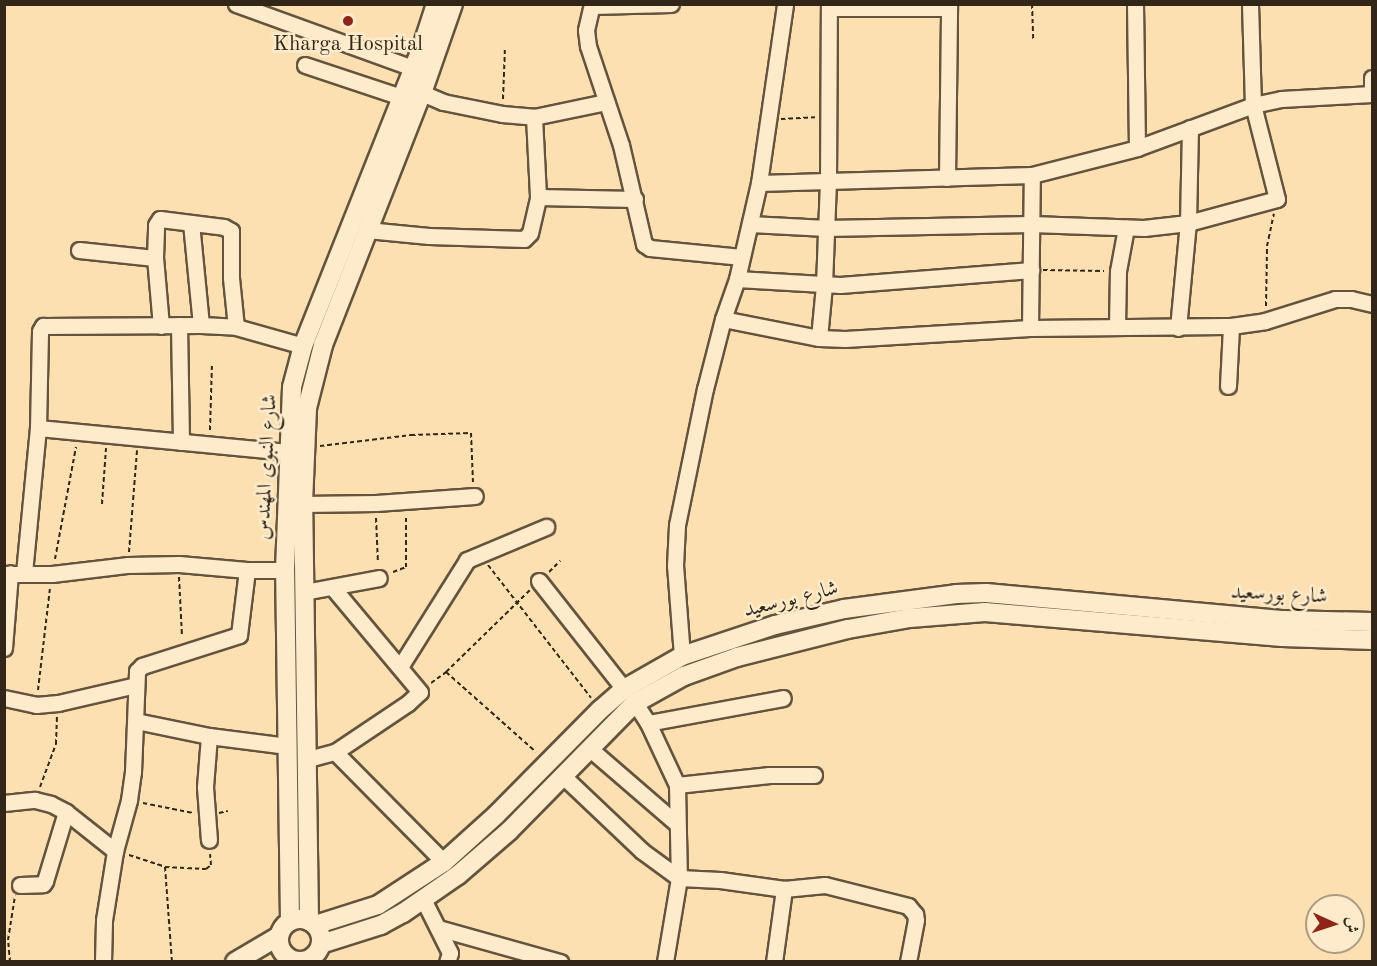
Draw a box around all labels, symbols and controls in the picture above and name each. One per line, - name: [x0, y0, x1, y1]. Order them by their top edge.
- marker: Kharga Hospital: [339, 12, 357, 30]
- place label: Kharga Hospital: [273, 32, 423, 58]
- street label: شارع النبوى المهندس: [251, 393, 283, 541]
- street label: شارع بورسعيد: [741, 576, 841, 624]
- street label: شارع بورسعيد: [1230, 580, 1328, 610]
- north arrow: [1305, 894, 1365, 954]
- text: ش: [1343, 916, 1359, 933]

